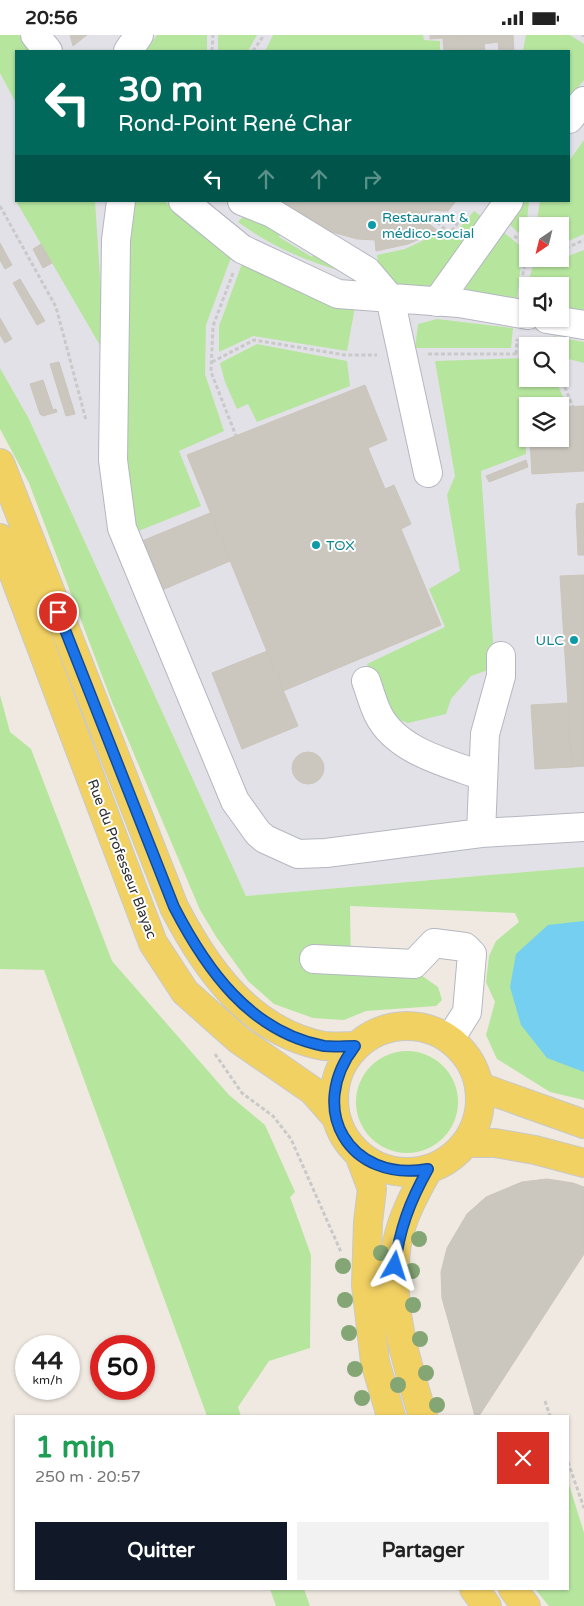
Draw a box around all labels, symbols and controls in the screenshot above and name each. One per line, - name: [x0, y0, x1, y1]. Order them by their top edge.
- text: 20:56: [25, 7, 78, 29]
- text: 30 m: [118, 69, 203, 111]
- icon: left: [35, 70, 100, 135]
- text: Rond-Point René Char: [118, 111, 352, 137]
- icon: left: [199, 165, 227, 193]
- icon: ahead: [252, 165, 280, 193]
- icon: ahead: [305, 165, 333, 193]
- icon: right: [358, 165, 386, 193]
- place label: Restaurant & médico-social: [382, 209, 474, 242]
- north arrow: [519, 217, 569, 267]
- map controls: [519, 217, 569, 447]
- marker: Restaurant & médico-social: [366, 219, 378, 231]
- button: sound: [519, 277, 569, 327]
- button: search: [519, 337, 569, 387]
- button: layers: [519, 397, 569, 447]
- place label: TOX: [326, 537, 355, 554]
- marker: TOX: [310, 539, 322, 551]
- pin: [37, 591, 79, 633]
- icon: arrive: [44, 598, 72, 626]
- place label: ULC: [536, 632, 564, 649]
- marker: ULC: [568, 634, 580, 646]
- street label: Rue du Professeur Blayac: [84, 777, 160, 941]
- position arrow: [368, 1239, 420, 1291]
- speed limit sign: 50: [90, 1335, 155, 1400]
- text: 44: [32, 1346, 63, 1376]
- text: km/h: [32, 1373, 63, 1387]
- text: 1 min: [35, 1429, 115, 1466]
- button: close: [497, 1432, 549, 1484]
- text: 250 m · 20:57: [35, 1467, 141, 1487]
- button: Quitter: [35, 1522, 287, 1580]
- button: Partager: [297, 1522, 549, 1580]

